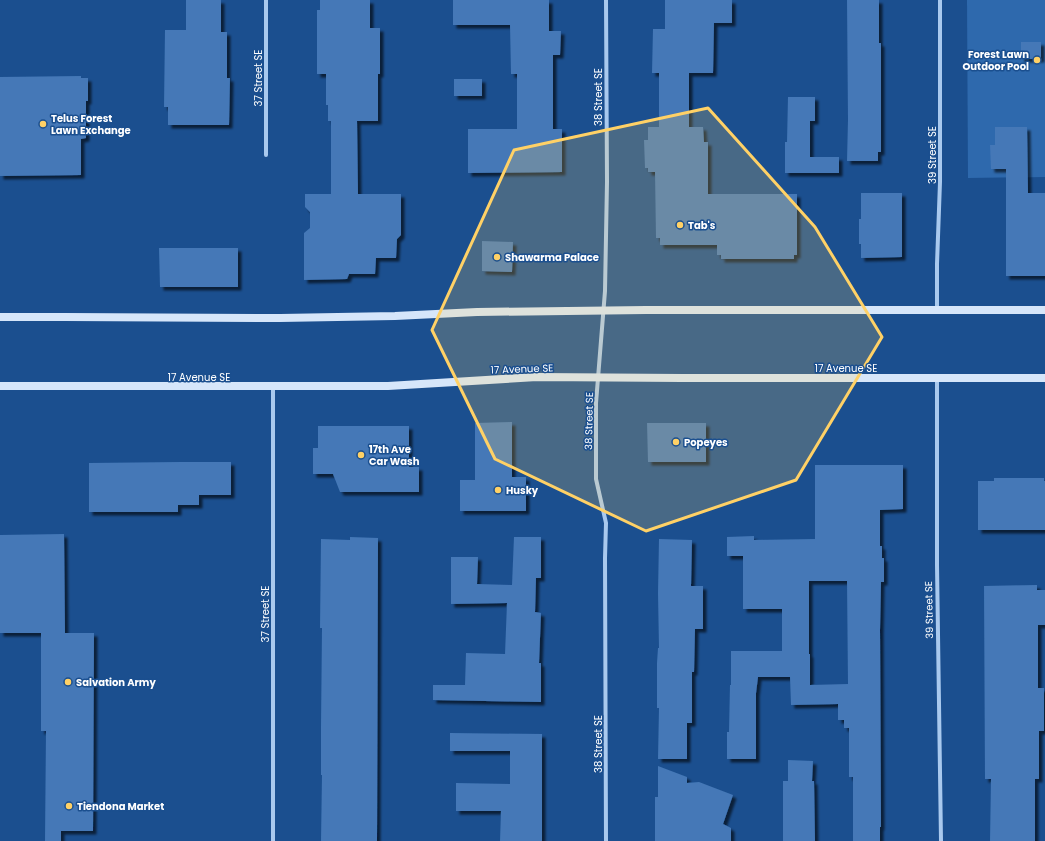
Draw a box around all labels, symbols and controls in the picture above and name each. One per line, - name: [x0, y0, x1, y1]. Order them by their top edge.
- place label: Forest Lawn Outdoor Pool: [962, 47, 1029, 74]
- street label: 37 Street SE: [251, 50, 266, 106]
- marker: Forest Lawn Outdoor Pool: [1032, 55, 1042, 65]
- street label: 38 Street SE: [591, 68, 606, 126]
- place label: Telus Forest Lawn Exchange: [51, 111, 131, 138]
- marker: Telus Forest Lawn Exchange: [38, 119, 48, 129]
- street label: 39 Street SE: [925, 126, 940, 184]
- place label: Tab's: [688, 218, 716, 233]
- marker: Tab's: [675, 220, 685, 230]
- place label: Shawarma Palace: [505, 250, 599, 265]
- marker: Shawarma Palace: [492, 252, 502, 262]
- street label: 17 Avenue SE: [490, 360, 554, 378]
- street label: 17 Avenue SE: [815, 361, 877, 376]
- street label: 17 Avenue SE: [168, 370, 230, 385]
- street label: 38 Street SE: [581, 392, 597, 450]
- place label: Popeyes: [684, 435, 728, 450]
- marker: Popeyes: [671, 437, 681, 447]
- place label: 17th Ave Car Wash: [369, 442, 420, 469]
- marker: 17th Ave Car Wash: [356, 450, 366, 460]
- place label: Husky: [506, 483, 539, 498]
- marker: Husky: [493, 485, 503, 495]
- street label: 39 Street SE: [921, 581, 937, 639]
- street label: 37 Street SE: [258, 586, 273, 642]
- place label: Salvation Army: [76, 675, 156, 690]
- marker: Salvation Army: [63, 677, 73, 687]
- street label: 38 Street SE: [591, 715, 606, 773]
- place label: Tiendona Market: [77, 799, 164, 814]
- marker: Tiendona Market: [64, 801, 74, 811]

